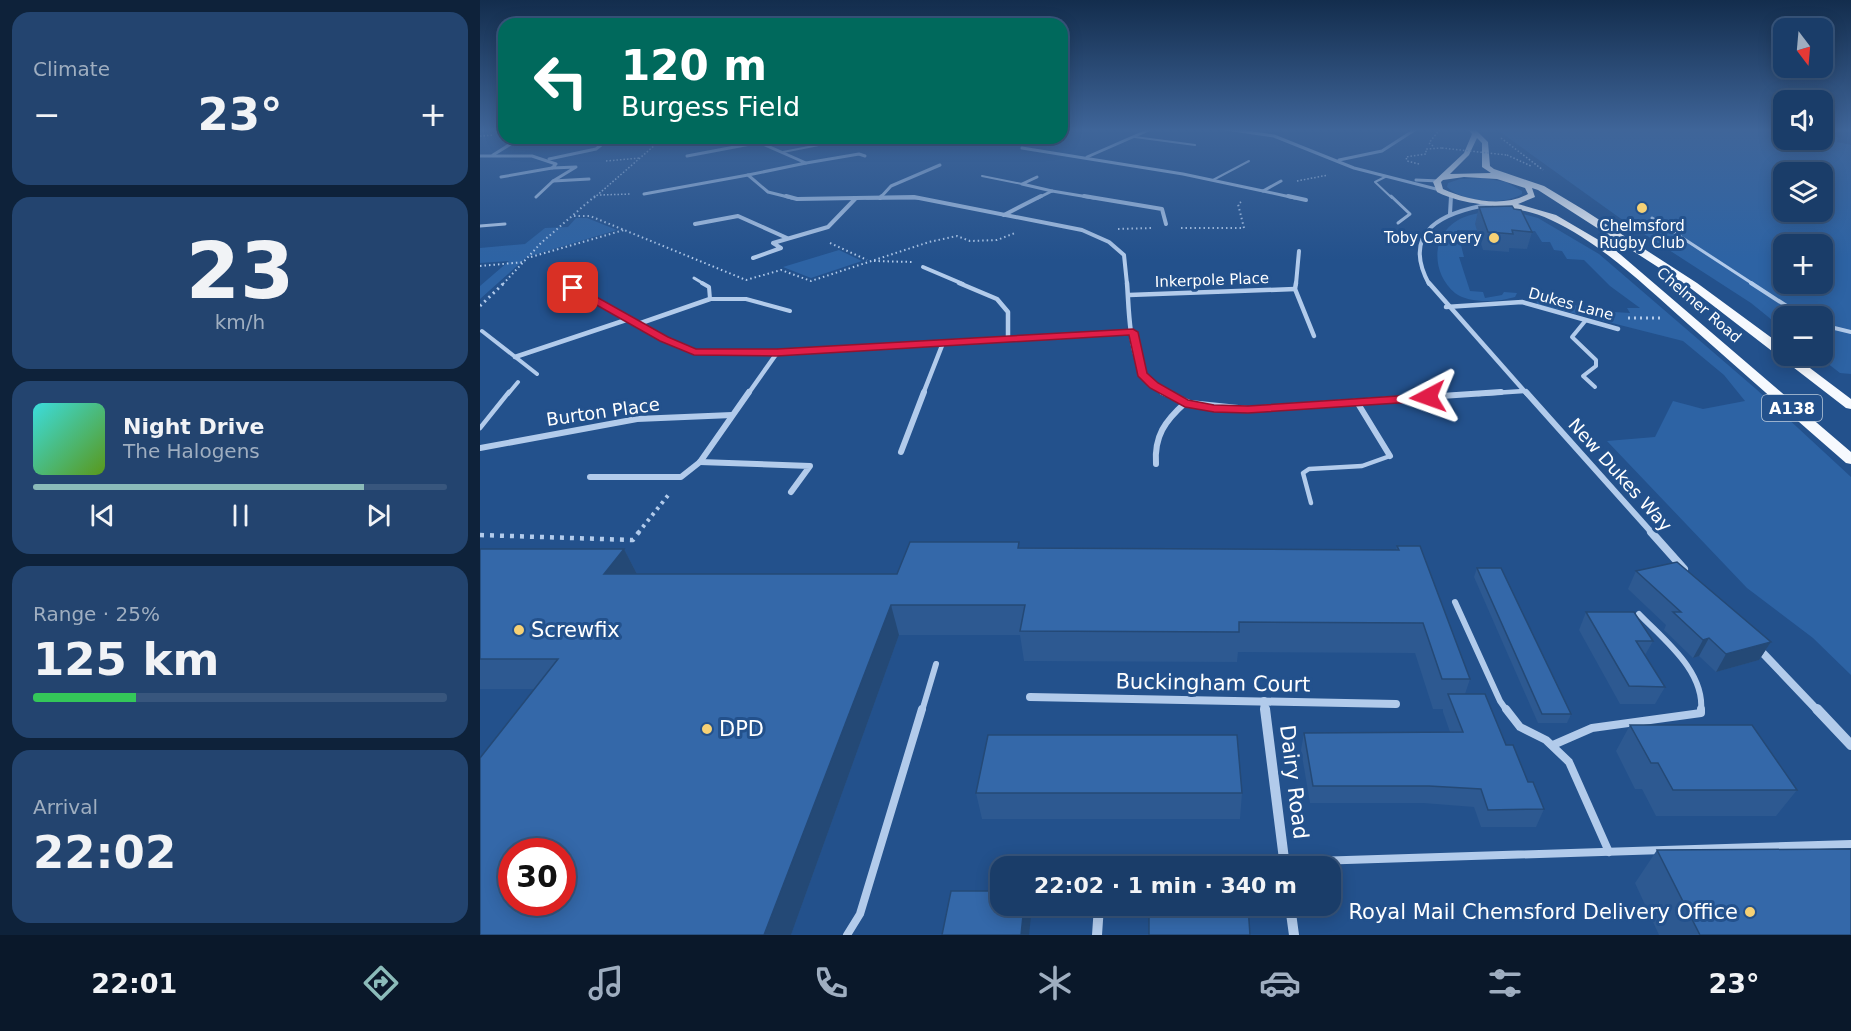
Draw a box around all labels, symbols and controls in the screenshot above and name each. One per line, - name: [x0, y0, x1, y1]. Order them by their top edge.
- north arrow: [1773, 18, 1833, 78]
- map controls: [1773, 18, 1833, 366]
- text: 120 m: [621, 41, 767, 90]
- icon: left: [522, 42, 600, 120]
- text: Climate: [33, 57, 110, 81]
- text: 23°: [197, 88, 283, 141]
- button: sound: [1773, 90, 1833, 150]
- text: Burgess Field: [621, 91, 800, 122]
- text: −: [33, 95, 61, 134]
- text: +: [419, 95, 447, 134]
- button: layers: [1773, 162, 1833, 222]
- marker: Chelmsford Rugby Club: [1635, 201, 1649, 215]
- place label: Chelmsford Rugby Club: [1599, 217, 1685, 252]
- text: 23: [186, 226, 294, 316]
- place label: Toby Carvery: [1383, 229, 1482, 247]
- marker: Toby Carvery: [1487, 231, 1501, 245]
- button: +: [1773, 234, 1833, 294]
- pin: [547, 262, 598, 313]
- street label: Chelmer Road: [1653, 264, 1745, 346]
- street label: Inkerpole Place: [1155, 269, 1269, 291]
- icon: arrive: [556, 271, 589, 304]
- street label: Dukes Lane: [1527, 284, 1615, 324]
- button: −: [1773, 306, 1833, 366]
- text: km/h: [215, 310, 265, 334]
- position arrow: [1396, 365, 1460, 429]
- street label: Burton Place: [545, 393, 661, 430]
- road number: A138: [1762, 395, 1822, 421]
- text: Night Drive: [123, 414, 264, 439]
- street label: New Dukes Way: [1564, 414, 1677, 536]
- text: The Halogens: [123, 439, 260, 463]
- icon: previous: [86, 499, 119, 532]
- icon: pause: [224, 499, 257, 532]
- icon: next: [362, 499, 395, 532]
- text: Range · 25%: [33, 602, 160, 626]
- place label: Screwfix: [531, 618, 620, 642]
- marker: Screwfix: [512, 623, 526, 637]
- text: 125 km: [33, 633, 219, 686]
- street label: Buckingham Court: [1115, 669, 1311, 697]
- place label: DPD: [719, 717, 764, 741]
- marker: DPD: [700, 722, 714, 736]
- street label: Dairy Road: [1275, 723, 1313, 841]
- text: Arrival: [33, 795, 98, 819]
- text: 22:02: [33, 826, 176, 879]
- speed limit sign: 30: [498, 838, 576, 916]
- text: 22:02 · 1 min · 340 m: [1034, 873, 1297, 898]
- place label: Royal Mail Chemsford Delivery Office: [1348, 900, 1738, 924]
- marker: Royal Mail Chemsford Delivery Office: [1743, 905, 1757, 919]
- icon: directions: [360, 962, 402, 1004]
- icon: music: [585, 962, 627, 1004]
- icon: phone: [810, 962, 852, 1004]
- icon: climate: [1034, 962, 1076, 1004]
- icon: car: [1259, 962, 1301, 1004]
- icon: filters: [1484, 962, 1526, 1004]
- text: 22:01: [91, 968, 177, 999]
- text: 23°: [1708, 968, 1760, 999]

